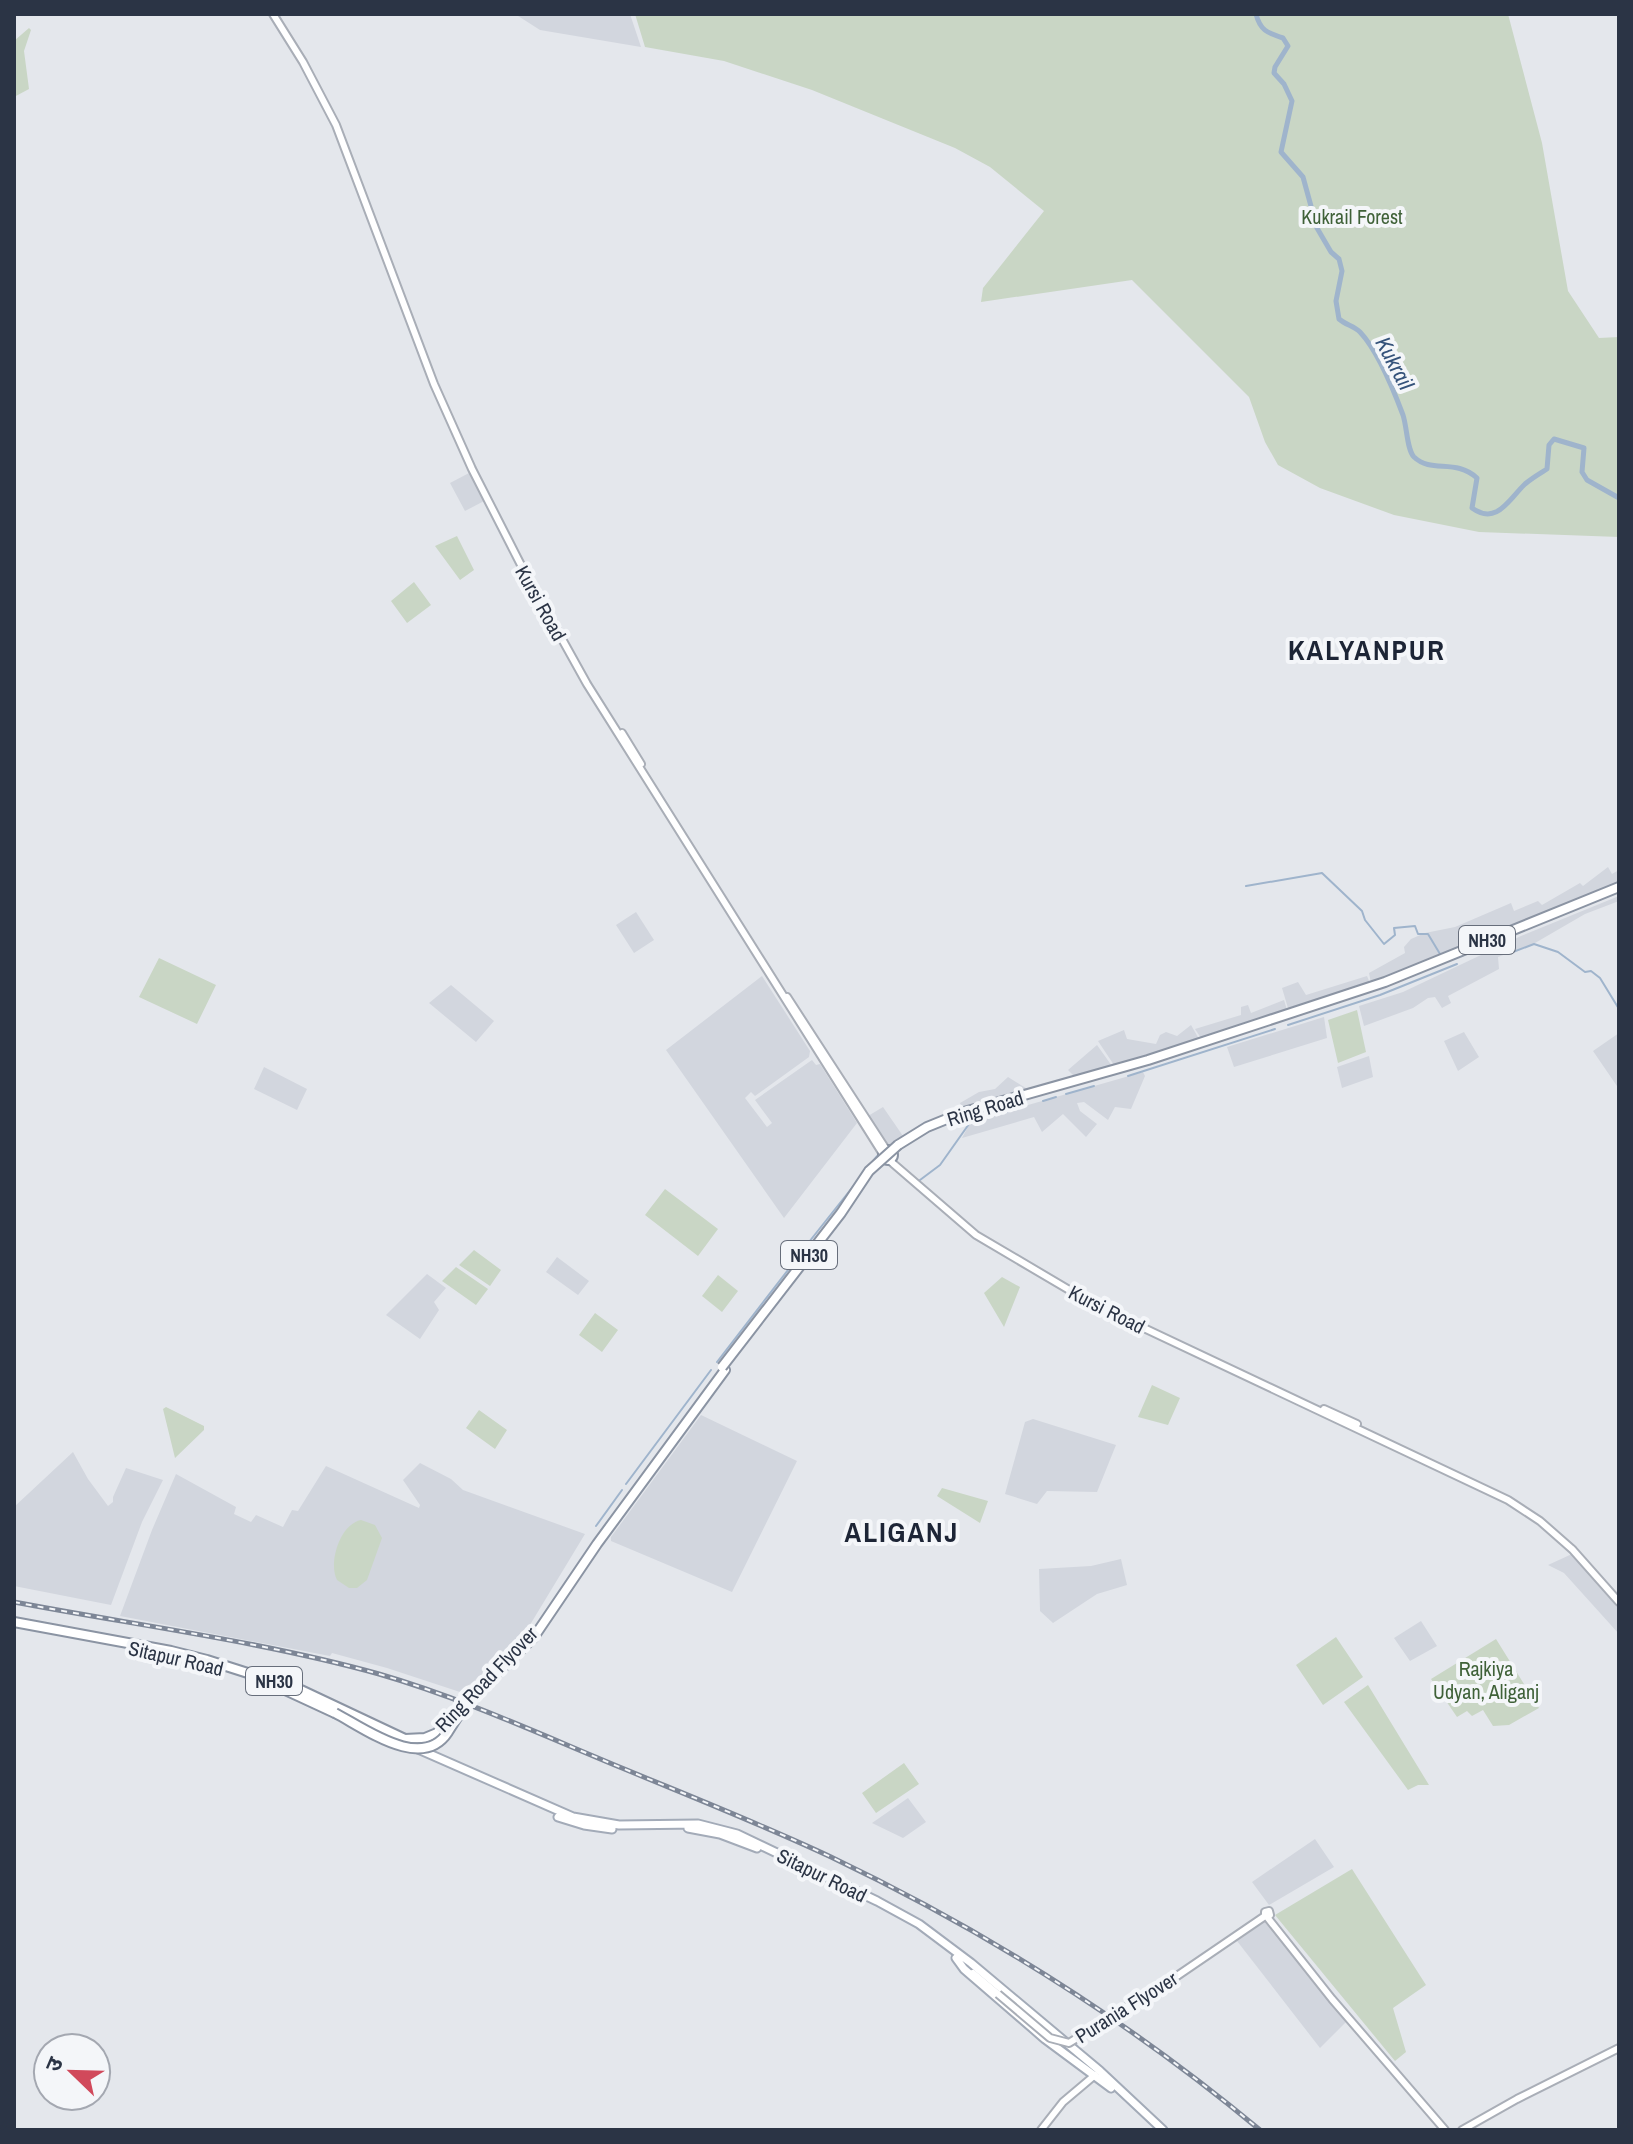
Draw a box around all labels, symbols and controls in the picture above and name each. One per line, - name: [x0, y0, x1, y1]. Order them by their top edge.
- park label: Kukrail Forest: [1301, 203, 1403, 230]
- water label: Kukrail: [1369, 331, 1422, 396]
- street label: Kursi Road: [509, 561, 573, 645]
- district label: KALYANPUR: [1288, 631, 1446, 669]
- road number: NH30: [1459, 926, 1515, 954]
- street label: Ring Road: [944, 1084, 1026, 1132]
- road number: NH30: [781, 1241, 837, 1269]
- street label: Kursi Road: [1064, 1278, 1150, 1340]
- district label: ALIGANJ: [845, 1513, 959, 1551]
- street label: Ring Road Flyover: [429, 1620, 544, 1738]
- street label: Sitapur Road: [126, 1634, 226, 1682]
- park label: Rajkiya Udyan, Aliganj: [1433, 1655, 1539, 1705]
- road number: NH30: [246, 1667, 302, 1695]
- street label: Sitapur Road: [773, 1842, 871, 1908]
- street label: Purania Flyover: [1070, 1965, 1183, 2049]
- north arrow: [32, 2032, 112, 2112]
- text: उ: [37, 2051, 70, 2076]

